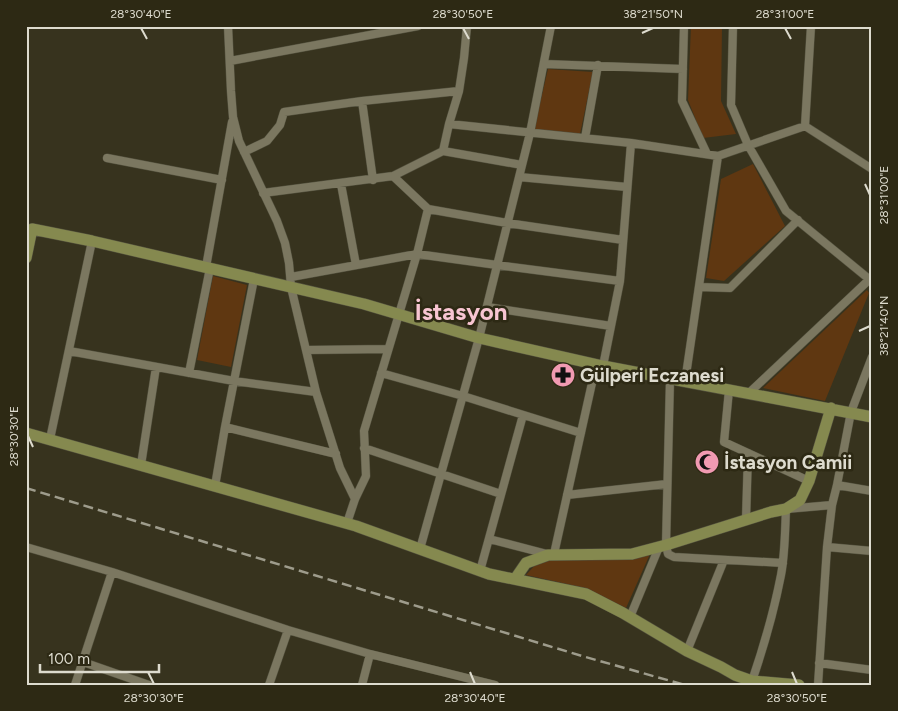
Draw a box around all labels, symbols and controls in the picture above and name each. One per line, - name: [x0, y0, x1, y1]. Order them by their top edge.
- text: 28°30'40"E: [110, 7, 172, 21]
- text: 28°30'50"E: [433, 7, 493, 21]
- text: 38°21'50"N: [623, 7, 683, 21]
- text: 28°31'00"E: [756, 7, 814, 21]
- text: 28°31'00"E: [877, 166, 891, 224]
- text: 38°21'40"N: [877, 296, 891, 356]
- district label: İstasyon: [415, 297, 507, 326]
- pharmacy icon: Gülperi Eczanesi: [550, 362, 576, 388]
- place label: Gülperi Eczanesi: [580, 364, 724, 387]
- text: 28°30'30"E: [7, 406, 21, 466]
- mosque icon: İstasyon Camii: [694, 449, 720, 475]
- place label: İstasyon Camii: [724, 451, 852, 474]
- scale bar: [40, 641, 159, 673]
- text: 100 m: [48, 650, 90, 668]
- text: 28°30'30"E: [124, 691, 184, 705]
- text: 28°30'40"E: [444, 691, 506, 705]
- text: 28°30'50"E: [767, 691, 827, 705]

